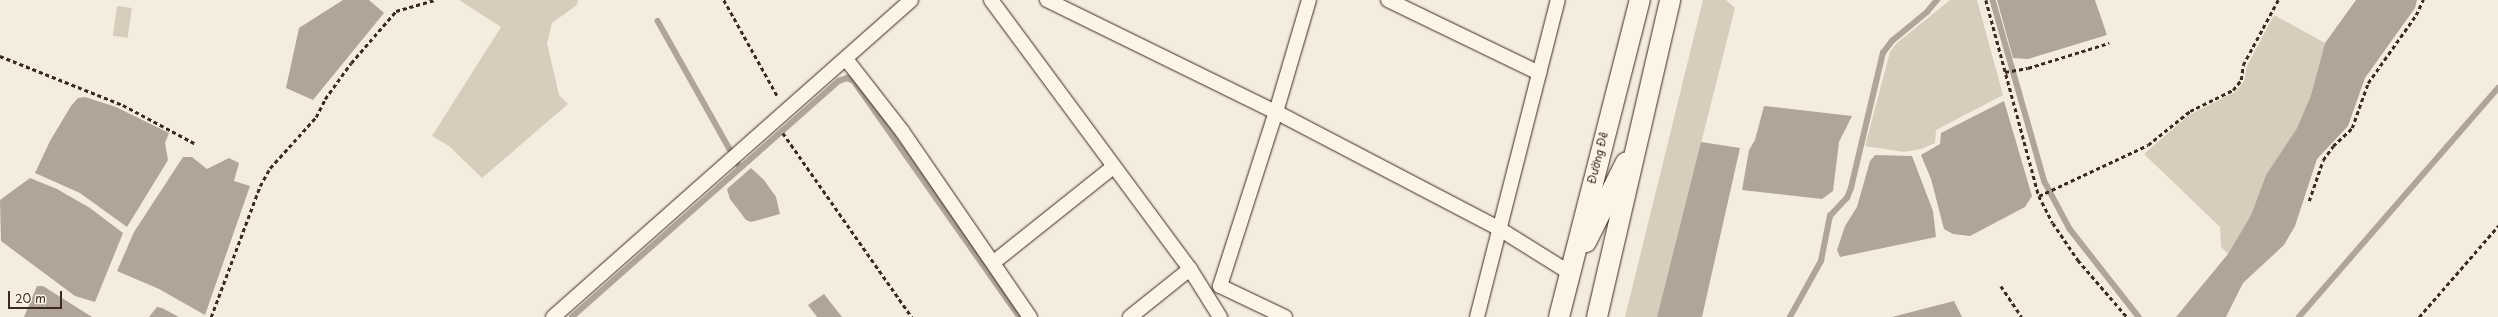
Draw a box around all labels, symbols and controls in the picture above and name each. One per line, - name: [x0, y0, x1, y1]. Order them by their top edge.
- street label: Đường Đê: [1585, 131, 1611, 185]
- scale bar: [10, 283, 64, 309]
- text: 20 m: [15, 289, 46, 307]

